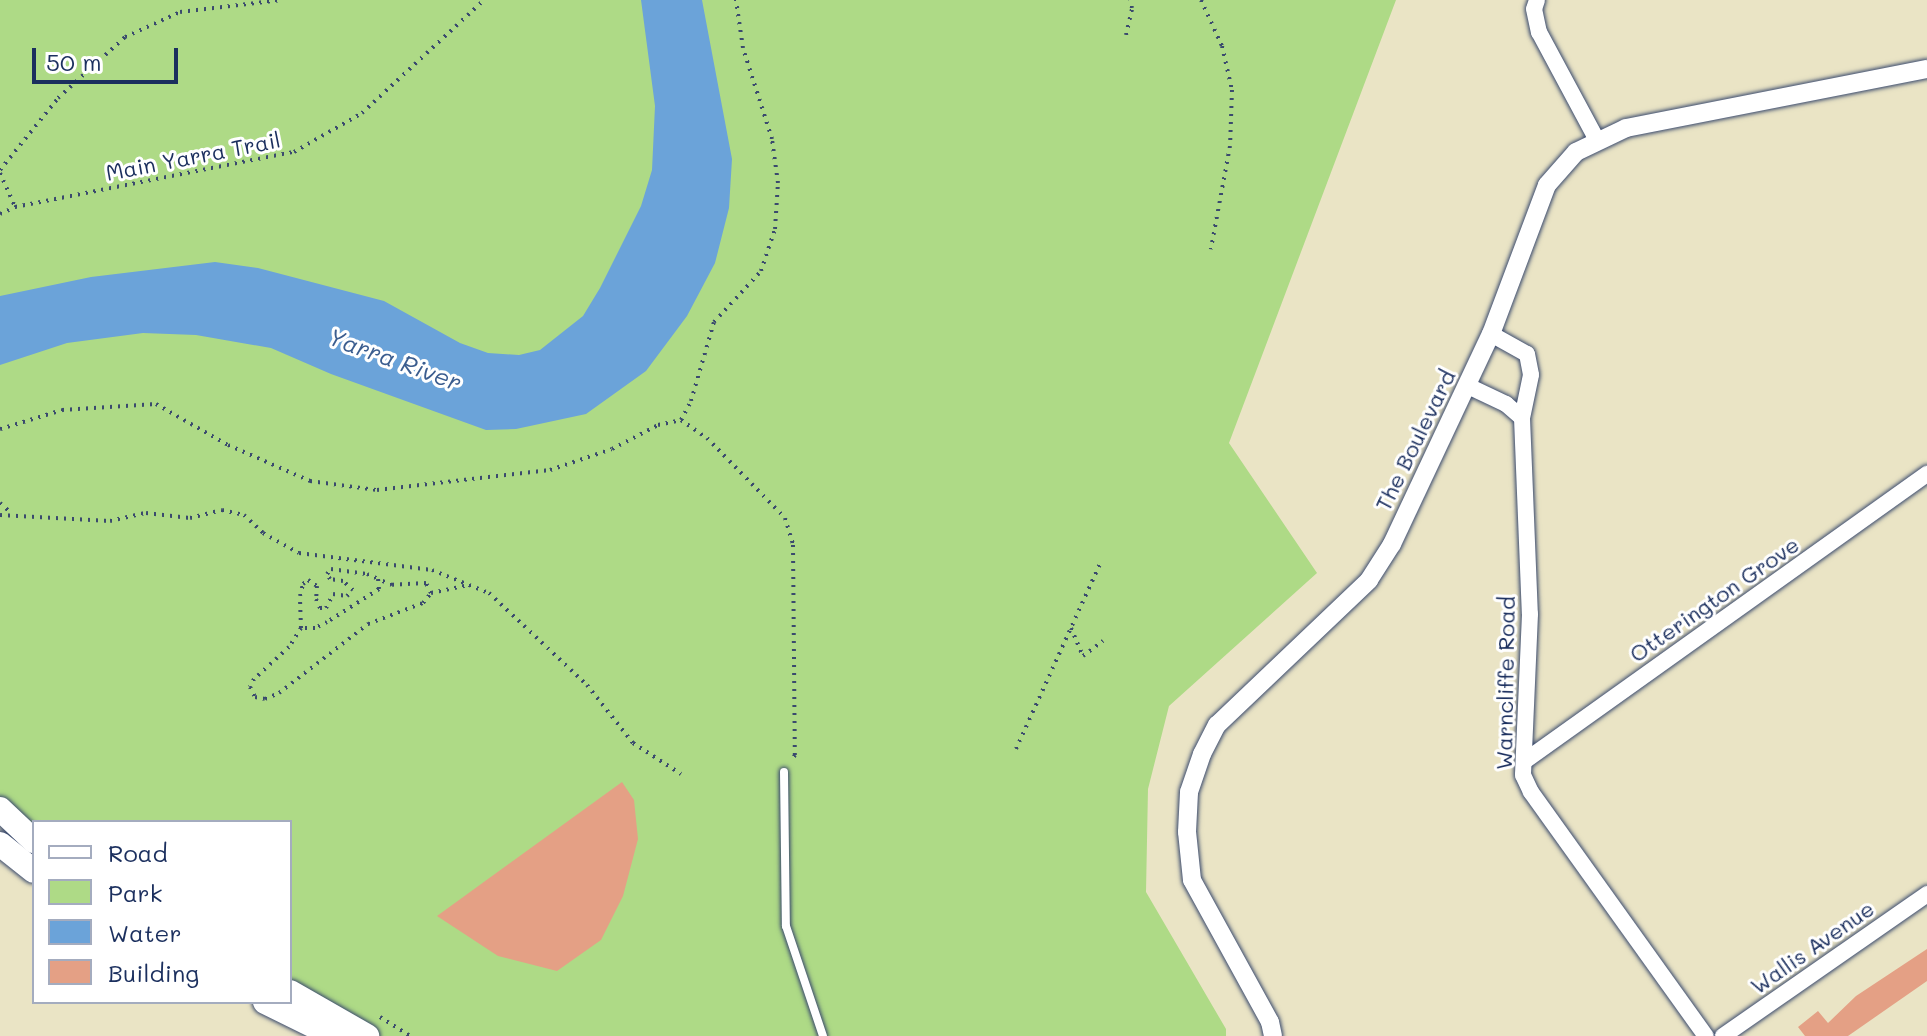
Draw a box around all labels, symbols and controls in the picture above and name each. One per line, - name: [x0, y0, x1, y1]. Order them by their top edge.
- scale bar: [36, 32, 182, 82]
- text: 50 m: [46, 46, 102, 77]
- street label: Main Yarra Trail: [103, 126, 283, 186]
- water label: Yarra River: [324, 322, 466, 396]
- street label: The Boulevard: [1369, 365, 1461, 515]
- street label: Otterington Grove: [1624, 531, 1804, 667]
- street label: Warncliffe Road: [1490, 596, 1520, 770]
- legend: [32, 820, 292, 1004]
- text: Road: [108, 837, 168, 868]
- text: Park: [108, 877, 162, 908]
- street label: Wallis Avenue: [1745, 895, 1879, 999]
- text: Water: [108, 917, 182, 948]
- text: Building: [108, 957, 199, 988]

